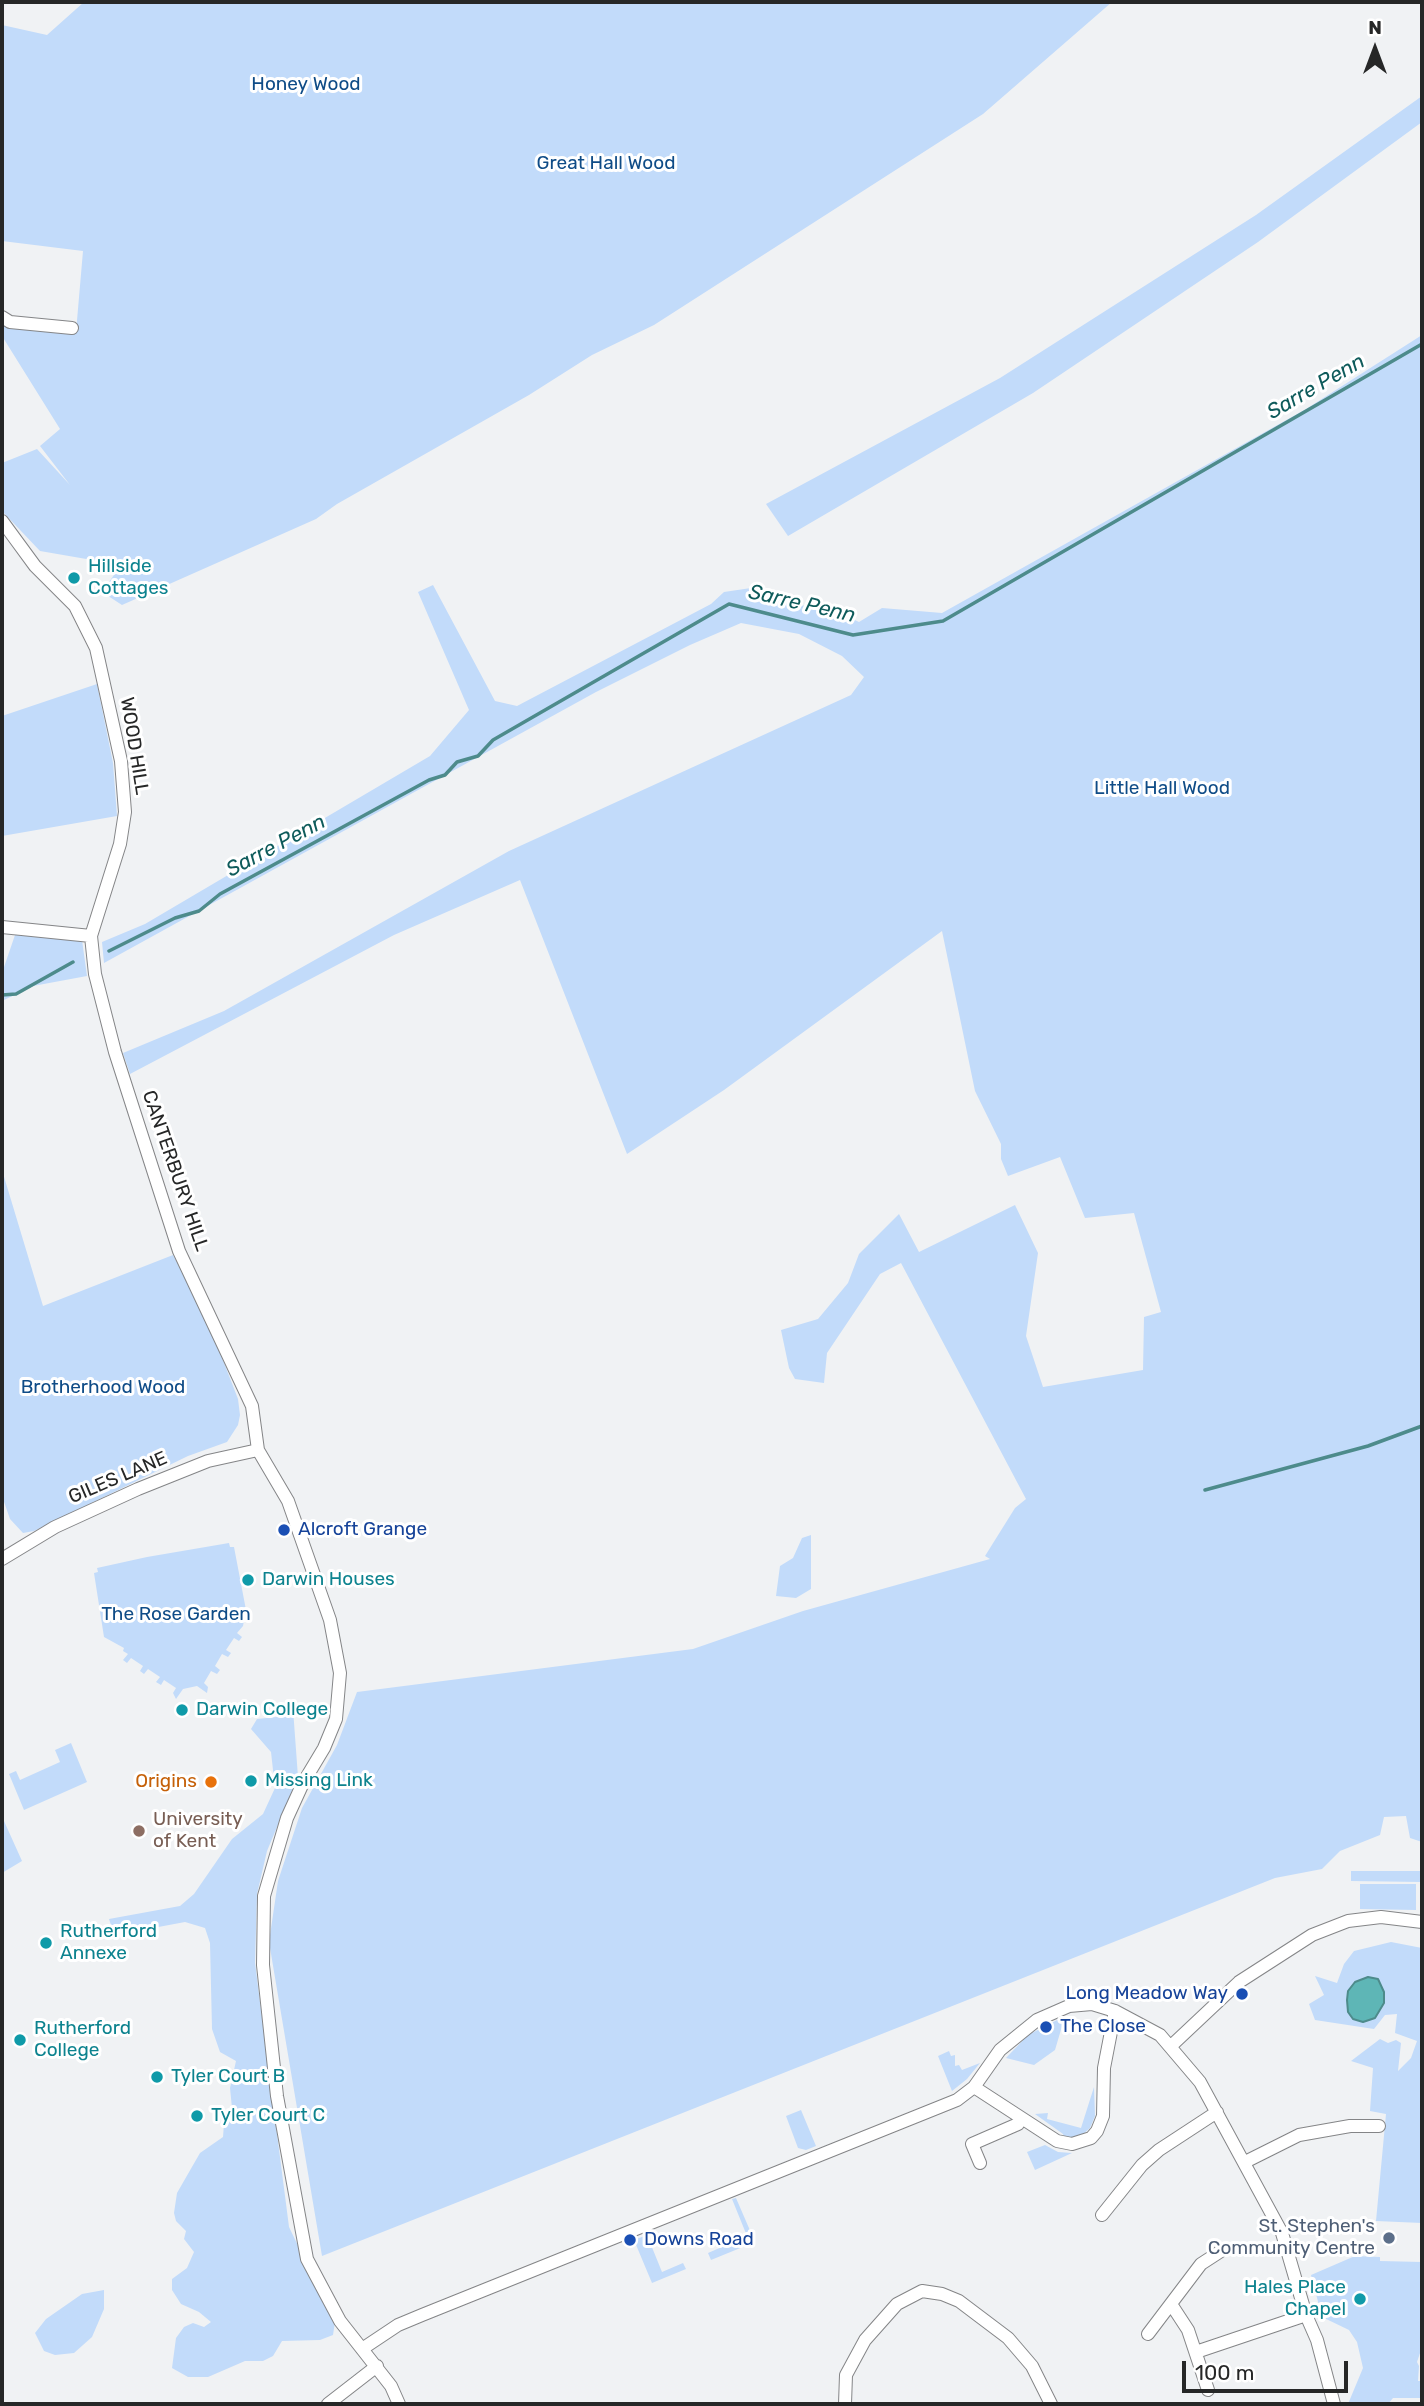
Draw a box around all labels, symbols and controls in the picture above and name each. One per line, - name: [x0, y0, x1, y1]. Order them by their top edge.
- north arrow: [1340, 14, 1410, 84]
- text: N: [1368, 16, 1382, 39]
- park label: Honey Wood: [251, 74, 361, 96]
- park label: Great Hall Wood: [537, 153, 675, 175]
- water label: Sarre Penn: [1263, 349, 1369, 425]
- place label: Hillside Cottages: [88, 556, 168, 600]
- marker: Hillside Cottages: [66, 570, 82, 586]
- water label: Sarre Penn: [746, 579, 858, 629]
- street label: WOOD HILL: [115, 695, 153, 797]
- park label: Little Hall Wood: [1094, 778, 1230, 800]
- water label: Sarre Penn: [222, 809, 330, 883]
- street label: CANTERBURY HILL: [137, 1088, 213, 1254]
- park label: Brotherhood Wood: [21, 1377, 185, 1399]
- street label: GILES LANE: [65, 1447, 171, 1509]
- place label: Alcroft Grange: [298, 1519, 427, 1541]
- marker: Alcroft Grange: [276, 1522, 292, 1538]
- place label: Darwin Houses: [262, 1569, 395, 1591]
- marker: Darwin Houses: [240, 1572, 256, 1588]
- park label: The Rose Garden: [101, 1604, 251, 1626]
- place label: Darwin College: [196, 1699, 328, 1721]
- marker: Darwin College: [174, 1702, 190, 1718]
- place label: Missing Link: [265, 1770, 373, 1792]
- place label: Origins: [135, 1771, 197, 1793]
- marker: Missing Link: [243, 1773, 259, 1789]
- marker: Origins: [203, 1774, 219, 1790]
- place label: University of Kent: [153, 1809, 243, 1853]
- marker: University of Kent: [131, 1823, 147, 1839]
- place label: Rutherford Annexe: [60, 1921, 157, 1965]
- marker: Rutherford Annexe: [38, 1935, 54, 1951]
- place label: Long Meadow Way: [1065, 1983, 1228, 2005]
- marker: Long Meadow Way: [1234, 1986, 1250, 2002]
- place label: The Close: [1060, 2016, 1146, 2038]
- place label: Rutherford College: [34, 2018, 131, 2062]
- marker: The Close: [1038, 2019, 1054, 2035]
- marker: Rutherford College: [12, 2032, 28, 2048]
- place label: Tyler Court B: [171, 2066, 285, 2088]
- marker: Tyler Court B: [149, 2069, 165, 2085]
- place label: Tyler Court C: [211, 2105, 325, 2127]
- marker: Tyler Court C: [189, 2108, 205, 2124]
- place label: St. Stephen's Community Centre: [1208, 2216, 1375, 2260]
- place label: Downs Road: [644, 2229, 754, 2251]
- marker: St. Stephen's Community Centre: [1381, 2230, 1397, 2246]
- marker: Downs Road: [622, 2232, 638, 2248]
- place label: Hales Place Chapel: [1244, 2277, 1346, 2321]
- marker: Hales Place Chapel: [1352, 2291, 1368, 2307]
- scale bar: [1186, 2346, 1352, 2390]
- text: 100 m: [1195, 2360, 1254, 2385]

